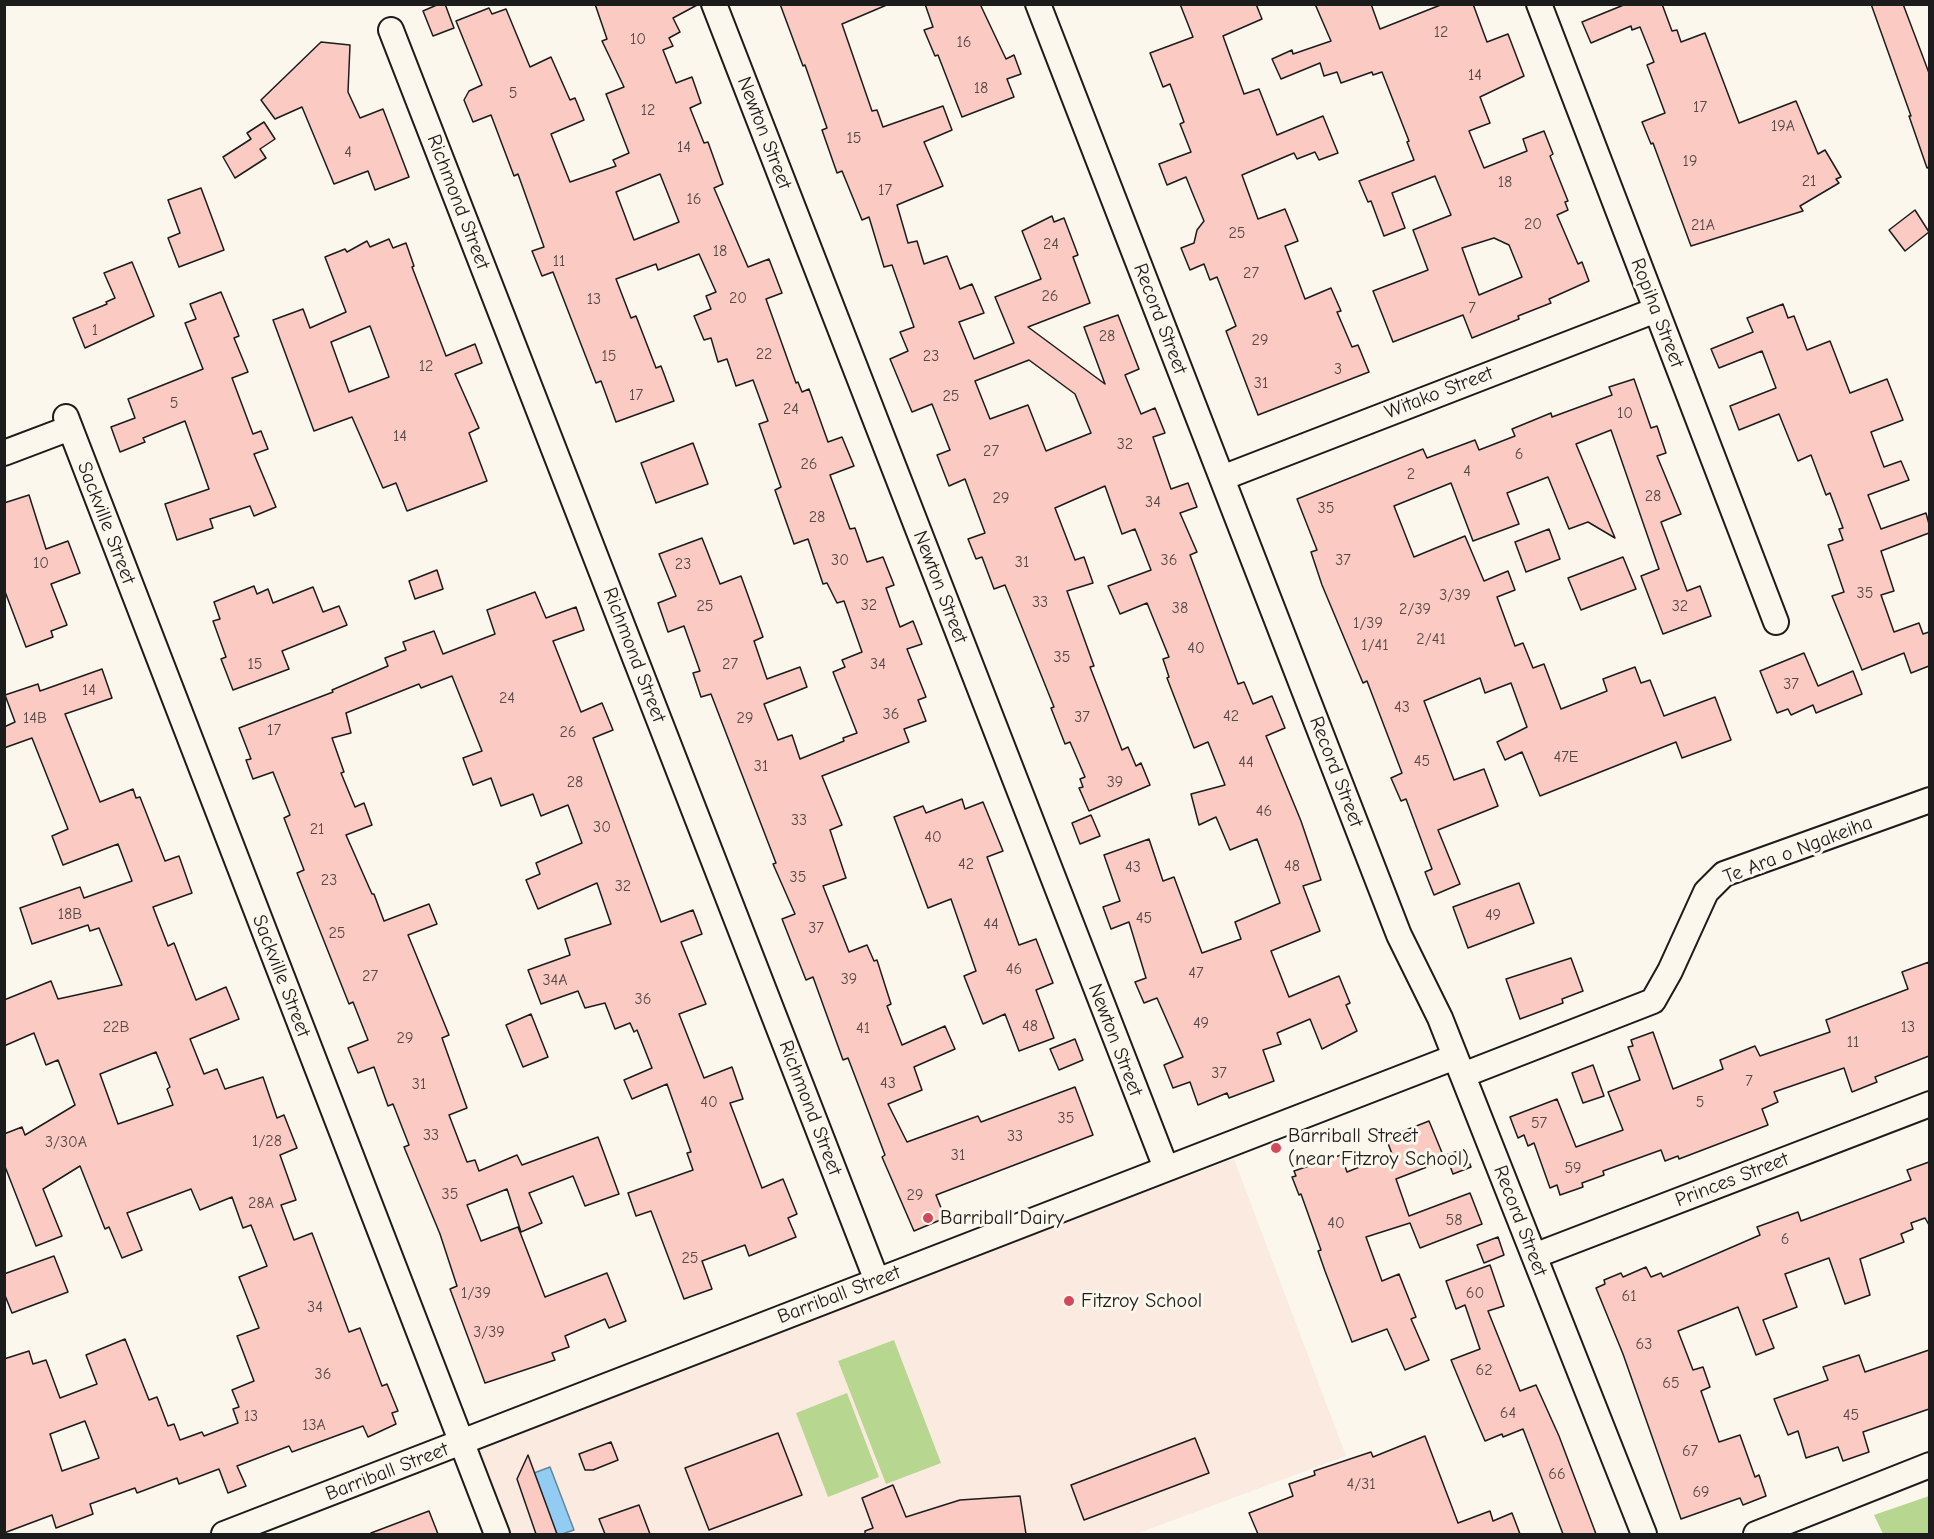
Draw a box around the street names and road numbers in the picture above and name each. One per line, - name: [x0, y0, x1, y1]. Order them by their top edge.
- street label: Newton Street: [732, 73, 796, 193]
- street label: Richmond Street: [421, 131, 495, 273]
- street label: Ropiha Street: [1625, 255, 1689, 371]
- street label: Record Street: [1128, 260, 1192, 378]
- street label: Witako Street: [1382, 361, 1496, 425]
- street label: Sackville Street: [72, 458, 140, 588]
- street label: Newton Street: [908, 527, 972, 647]
- street label: Richmond Street: [597, 584, 671, 726]
- street label: Record Street: [1304, 713, 1368, 831]
- street label: Te Ara o Ngakeiha: [1720, 811, 1876, 889]
- street label: Sackville Street: [247, 911, 315, 1041]
- street label: Newton Street: [1083, 980, 1147, 1100]
- street label: Richmond Street: [773, 1037, 847, 1179]
- street label: Princes Street: [1672, 1147, 1792, 1213]
- street label: Record Street: [1488, 1162, 1552, 1280]
- street label: Barriball Street: [774, 1261, 904, 1329]
- street label: Barriball Street: [322, 1438, 452, 1506]

